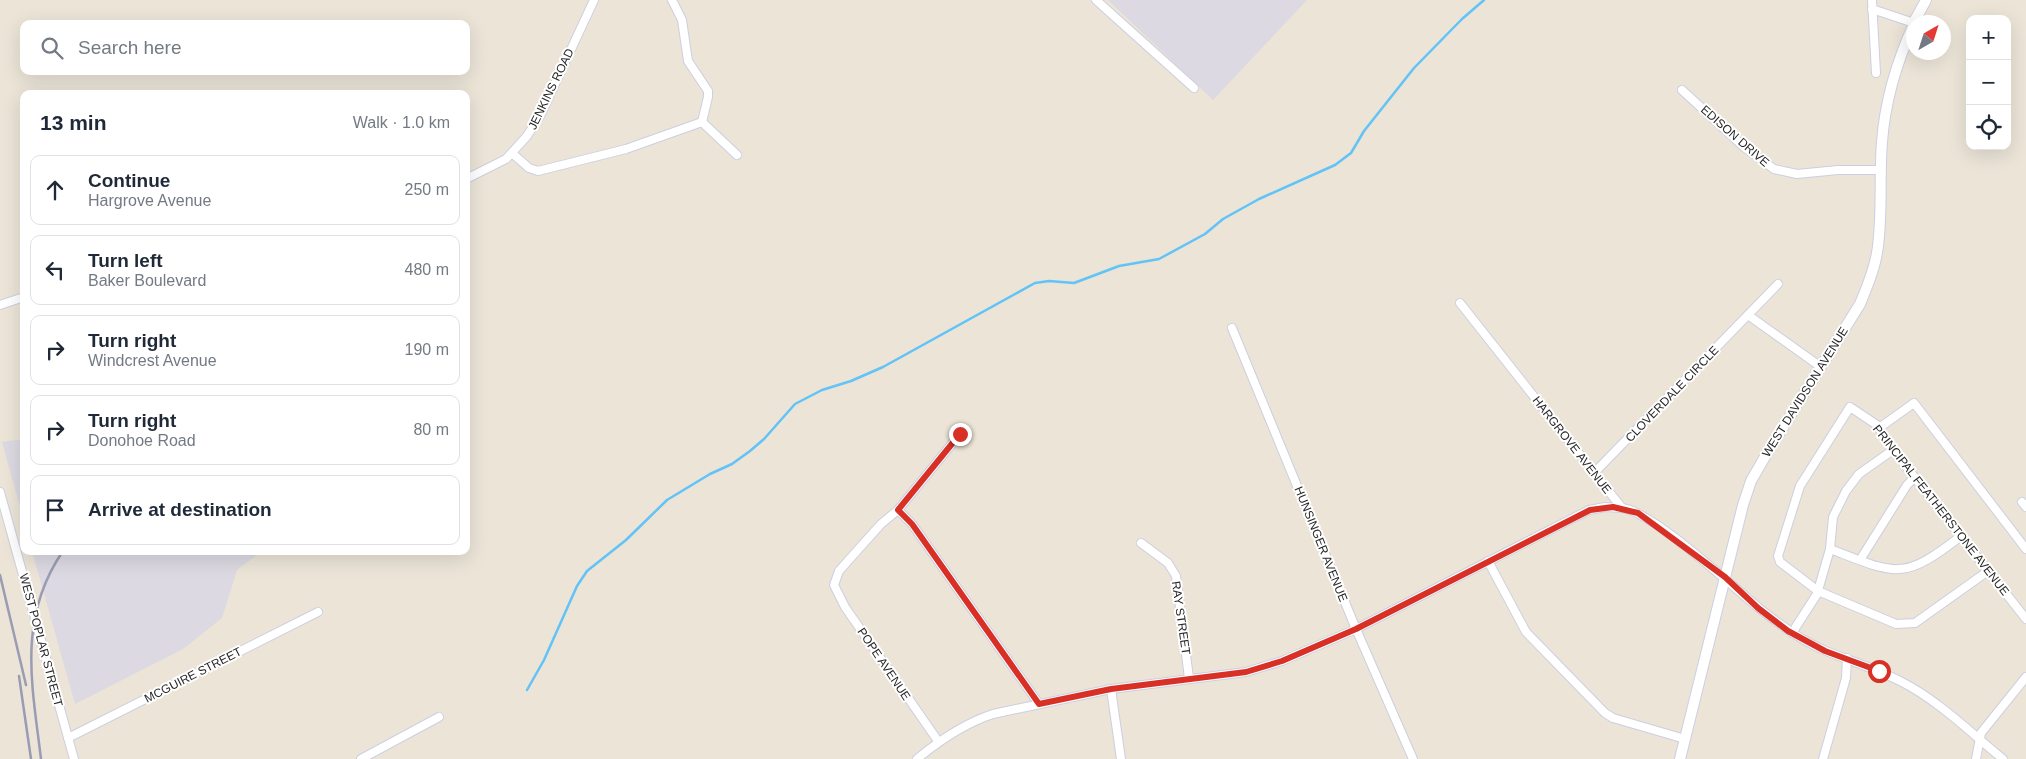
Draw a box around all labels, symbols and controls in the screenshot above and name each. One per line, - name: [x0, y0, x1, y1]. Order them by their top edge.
- north arrow: [1906, 15, 1951, 60]
- map controls: [1966, 15, 2011, 150]
- button: +: [1966, 15, 2011, 60]
- search box: [20, 20, 470, 75]
- icon: search: [38, 34, 66, 62]
- text: Search here: [78, 37, 182, 58]
- street label: JENKINS ROAD: [525, 46, 577, 132]
- button: −: [1966, 60, 2011, 105]
- street label: EDISON DRIVE: [1698, 103, 1772, 169]
- button: locate: [1966, 105, 2011, 150]
- text: 13 min: [40, 111, 107, 134]
- text: Walk · 1.0 km: [353, 114, 450, 131]
- text: Continue: [88, 170, 170, 191]
- icon: ahead: [41, 176, 69, 204]
- text: 250 m: [405, 181, 449, 198]
- text: Hargrove Avenue: [88, 192, 211, 209]
- text: Turn left: [88, 250, 163, 271]
- icon: left: [41, 256, 69, 284]
- text: 480 m: [405, 261, 449, 278]
- text: Baker Boulevard: [88, 272, 206, 289]
- street label: WEST DAVIDSON AVENUE: [1759, 324, 1851, 460]
- text: Turn right: [88, 330, 176, 351]
- icon: right: [41, 336, 69, 364]
- text: 190 m: [405, 341, 449, 358]
- street label: CLOVERDALE CIRCLE: [1622, 343, 1722, 445]
- text: Windcrest Avenue: [88, 352, 217, 369]
- street label: HARGROVE AVENUE: [1530, 393, 1614, 497]
- text: Turn right: [88, 410, 176, 431]
- icon: right: [41, 416, 69, 444]
- text: 80 m: [413, 421, 449, 438]
- street label: PRINCIPAL FEATHERSTONE AVENUE: [1870, 422, 2012, 598]
- route end: [949, 423, 972, 446]
- text: Donohoe Road: [88, 432, 196, 449]
- street label: HUNSINGER AVENUE: [1291, 484, 1351, 604]
- icon: arrive: [41, 496, 69, 524]
- text: Arrive at destination: [88, 499, 272, 520]
- street label: WEST POPLAR STREET: [16, 572, 66, 709]
- street label: RAY STREET: [1169, 580, 1193, 656]
- street label: POPE AVENUE: [855, 625, 913, 703]
- street label: MCGUIRE STREET: [142, 644, 245, 706]
- route start: [1868, 660, 1891, 683]

